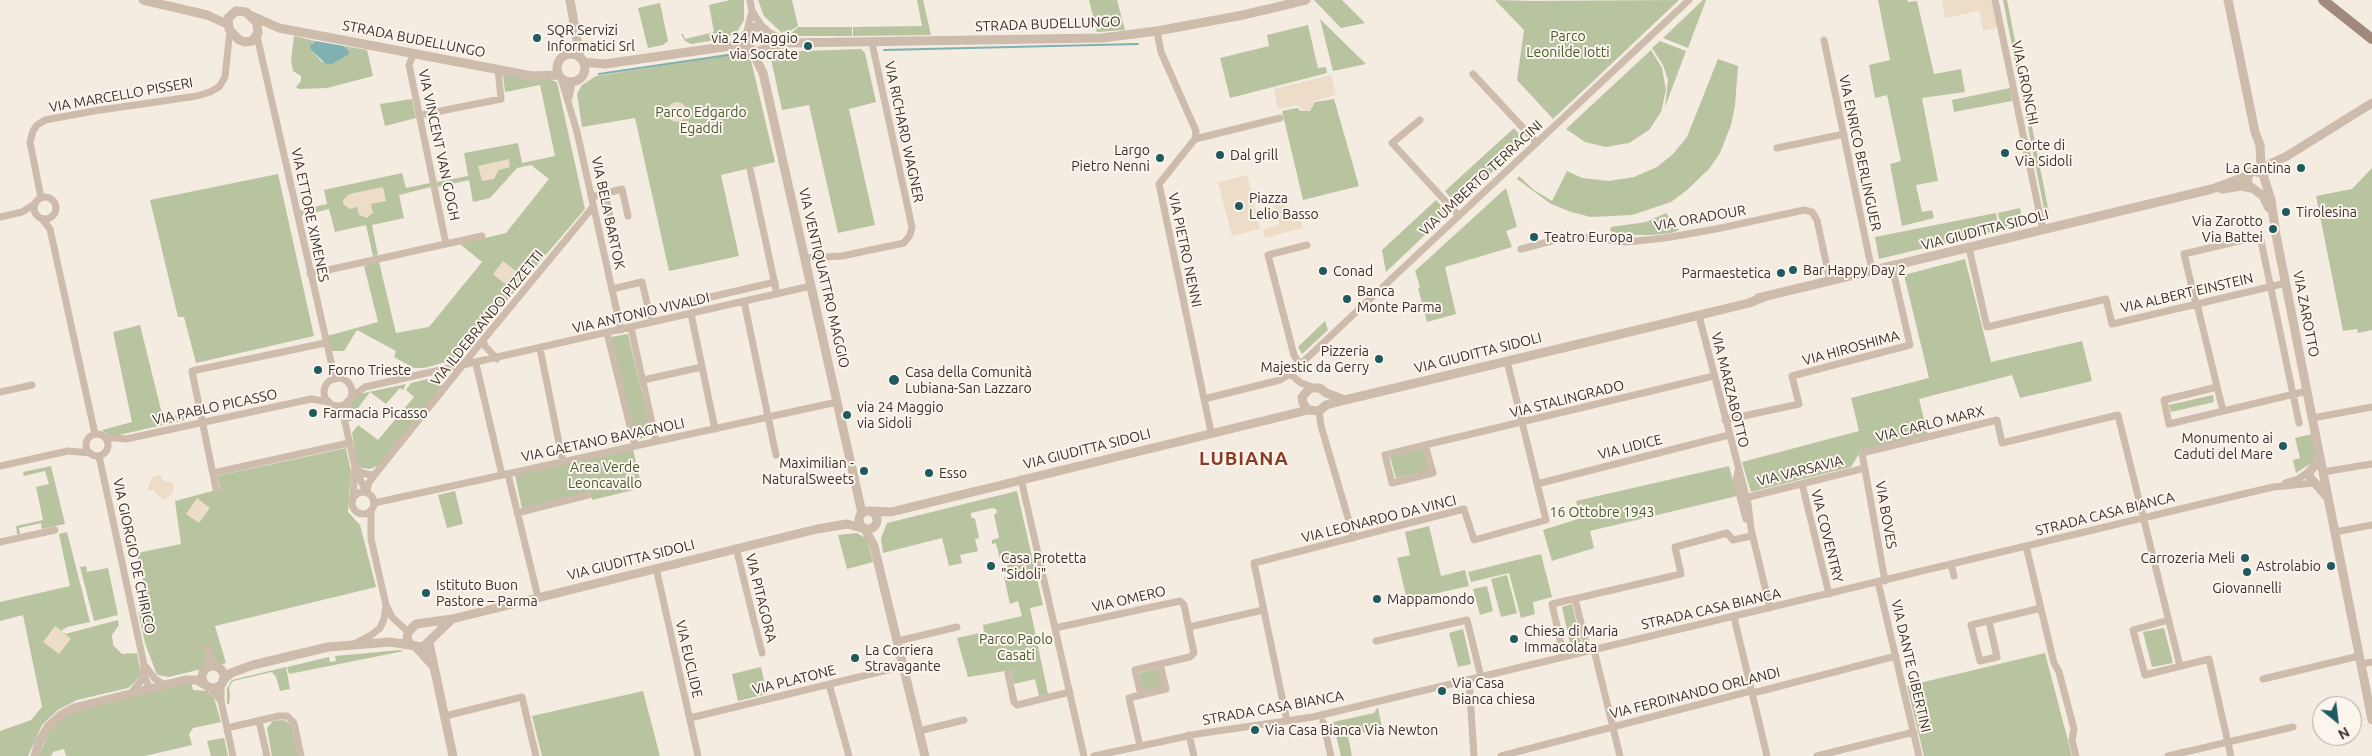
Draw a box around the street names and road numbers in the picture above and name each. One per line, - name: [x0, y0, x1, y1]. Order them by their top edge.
- street label: STRADA BUDELLUNGO: [975, 13, 1121, 35]
- street label: STRADA BUDELLUNGO: [341, 17, 487, 61]
- street label: VIA GRONCHI: [2008, 39, 2042, 127]
- street label: VIA RICHARD WAGNER: [881, 60, 927, 204]
- street label: VIA VINCENT VAN GOGH: [415, 68, 463, 222]
- street label: VIA ENRICO BERLINGUER: [1835, 73, 1885, 233]
- street label: VIA MARCELLO PISSERI: [48, 74, 194, 116]
- street label: VIA UMBERTO TERRACINI: [1416, 117, 1546, 239]
- street label: VIA ETTORE XIMENES: [288, 147, 332, 283]
- street label: VIA BELA BARTOK: [588, 155, 628, 271]
- street label: VIA VENTIQUATTRO MAGGIO: [795, 186, 853, 370]
- street label: VIA PIETRO NENNI: [1165, 191, 1205, 309]
- street label: VIA ORADOUR: [1653, 202, 1747, 234]
- street label: VIA GIUDITTA SIDOLI: [1920, 206, 2050, 254]
- street label: VIA ILDEBRANDO PIZZETTI: [427, 247, 547, 389]
- street label: VIA ZAROTTO: [2289, 269, 2323, 359]
- street label: VIA ALBERT EINSTEIN: [2119, 270, 2255, 316]
- street label: VIA ANTONIO VIVALDI: [571, 289, 711, 337]
- street label: VIA HIROSHIMA: [1801, 327, 1901, 369]
- street label: VIA GIUDITTA SIDOLI: [1413, 329, 1543, 377]
- street label: VIA MARZABOTTO: [1708, 331, 1752, 449]
- street label: VIA STALINGRADO: [1508, 377, 1626, 421]
- street label: VIA PABLO PICASSO: [151, 386, 279, 428]
- street label: VIA CARLO MARX: [1874, 402, 1986, 446]
- street label: VIA GAETANO BAVAGNOLI: [520, 414, 686, 466]
- street label: VIA GIUDITTA SIDOLI: [1022, 425, 1152, 473]
- street label: VIA LIDICE: [1596, 431, 1664, 463]
- street label: VIA VARSAVIA: [1755, 452, 1845, 490]
- street label: VIA GIORGIO DE CHIRICO: [109, 477, 159, 635]
- street label: VIA BOVES: [1872, 480, 1900, 550]
- street label: VIA COVENTRY: [1807, 488, 1847, 584]
- street label: STRADA CASA BIANCA: [2034, 489, 2176, 539]
- street label: VIA LEONARDO DA VINCI: [1300, 492, 1458, 546]
- street label: VIA GIUDITTA SIDOLI: [566, 536, 696, 584]
- street label: VIA PITAGORA: [742, 552, 780, 644]
- street label: VIA OMERO: [1090, 582, 1168, 616]
- street label: STRADA CASA BIANCA: [1640, 585, 1782, 633]
- street label: VIA DANTE GIBERTINI: [1888, 598, 1934, 734]
- street label: VIA EUCLIDE: [672, 619, 706, 699]
- street label: VIA PLATONE: [751, 662, 837, 698]
- street label: VIA FERDINANDO ORLANDI: [1608, 664, 1782, 722]
- street label: STRADA CASA BIANCA: [1201, 687, 1345, 729]

